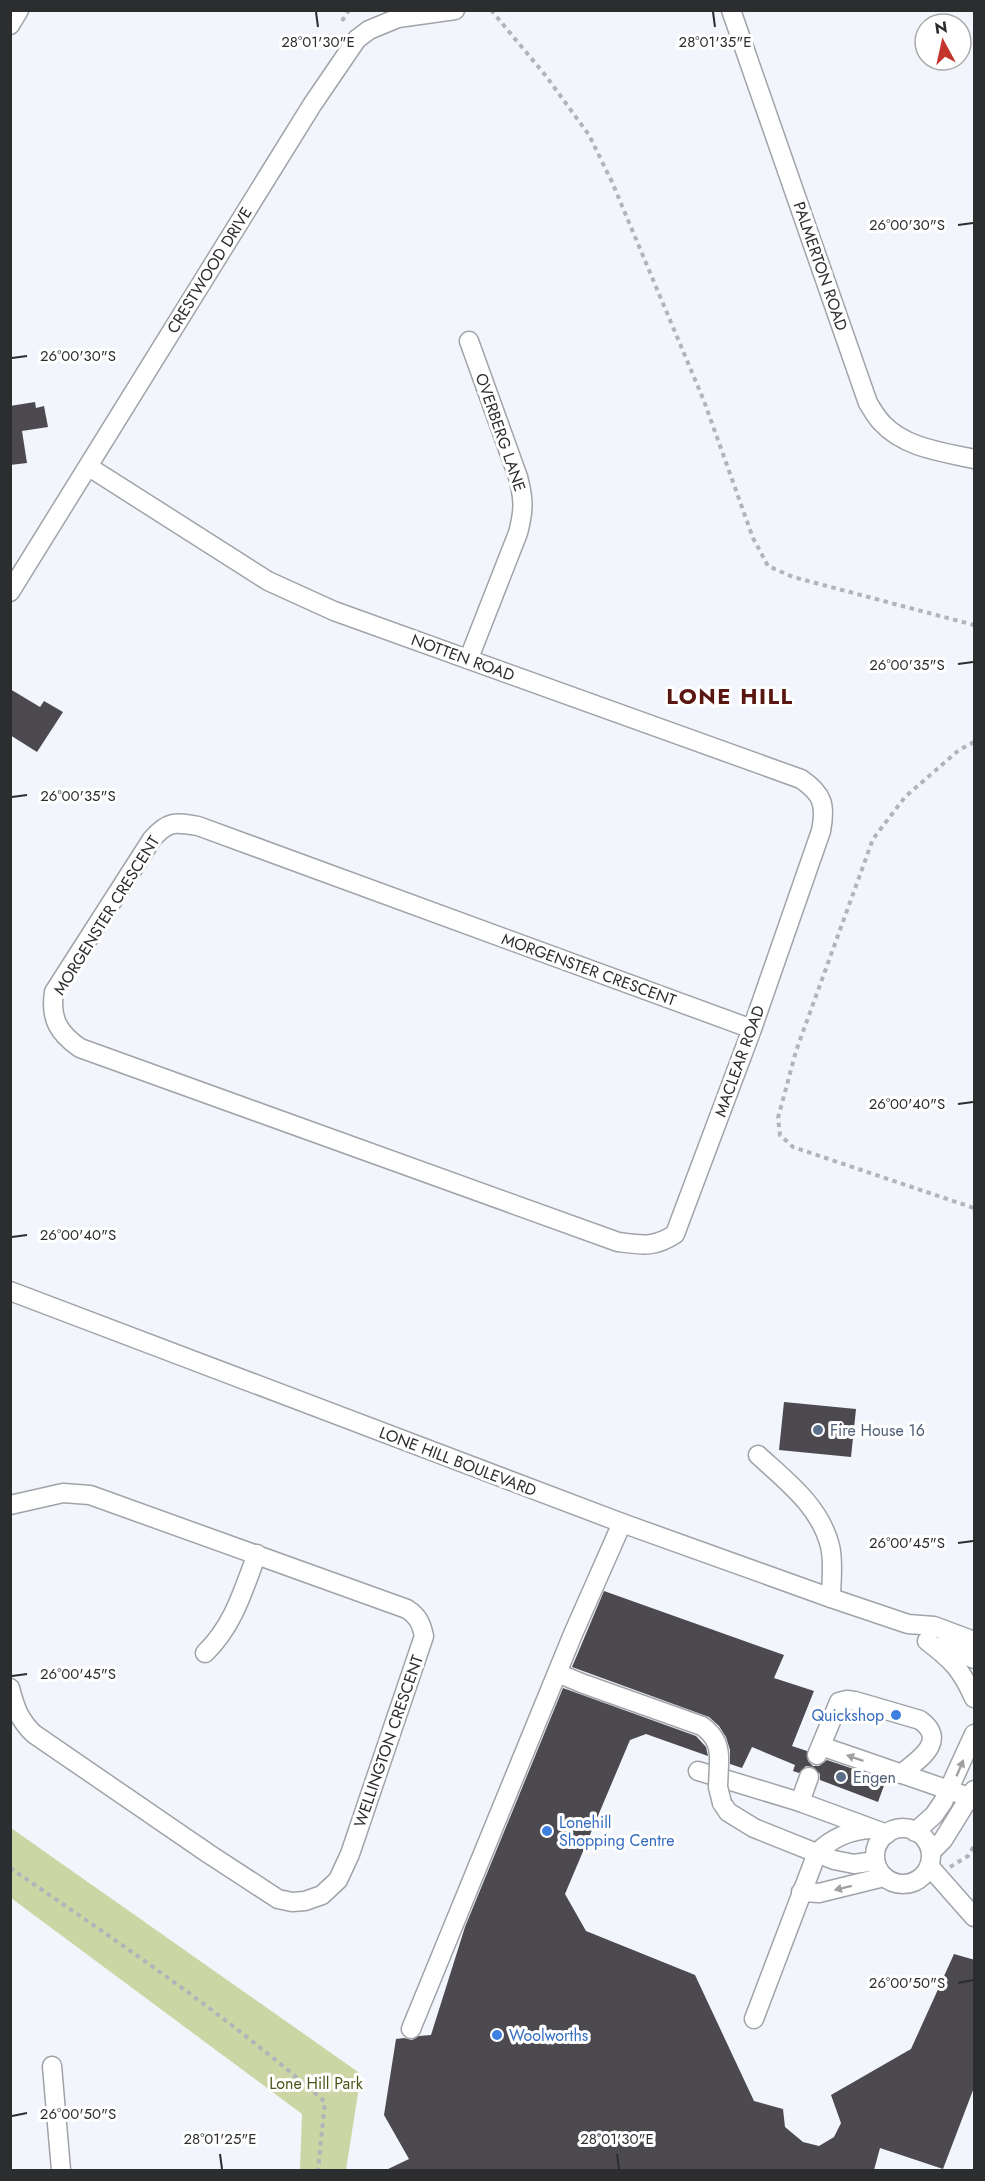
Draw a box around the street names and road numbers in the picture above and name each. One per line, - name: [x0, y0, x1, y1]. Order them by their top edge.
- street label: PALMERTON ROAD: [788, 199, 853, 334]
- street label: CRESTWOOD DRIVE: [161, 203, 258, 338]
- street label: OVERBERG LANE: [469, 370, 532, 494]
- street label: NOTTEN ROAD: [408, 628, 518, 687]
- street label: MORGENSTER CRESCENT: [48, 831, 165, 999]
- street label: MORGENSTER CRESCENT: [498, 927, 680, 1012]
- street label: MACLEAR ROAD: [709, 1002, 770, 1120]
- street label: LONE HILL BOULEVARD: [376, 1421, 540, 1502]
- street label: WELLINGTON CRESCENT: [348, 1651, 429, 1830]

